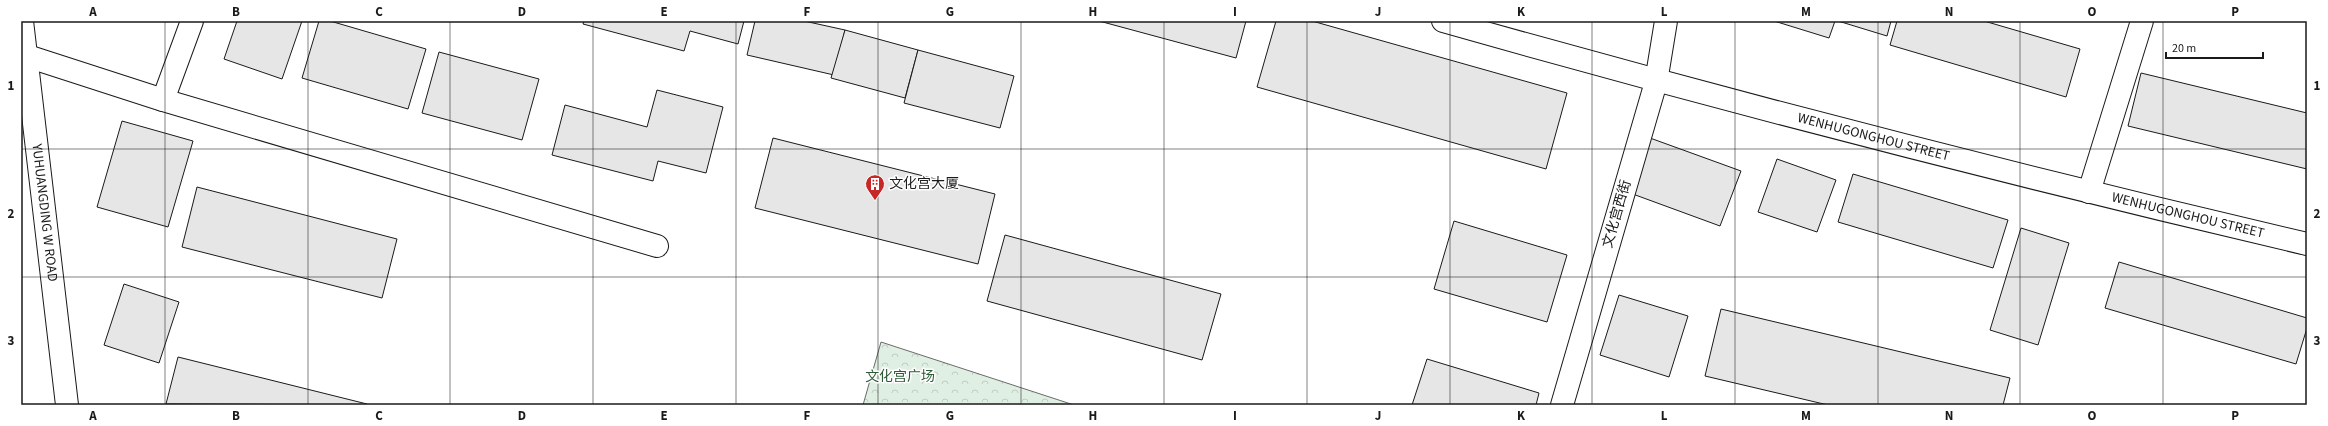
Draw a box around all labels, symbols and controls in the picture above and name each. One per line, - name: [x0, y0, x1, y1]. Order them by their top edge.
- text: A: [88, 3, 97, 21]
- text: B: [232, 3, 240, 21]
- text: C: [375, 3, 383, 21]
- text: D: [518, 3, 526, 21]
- text: E: [660, 3, 668, 21]
- text: F: [804, 3, 811, 21]
- text: G: [946, 3, 954, 21]
- text: H: [1089, 3, 1097, 21]
- text: I: [1233, 3, 1237, 21]
- text: J: [1375, 3, 1381, 21]
- text: K: [1517, 3, 1526, 21]
- text: L: [1661, 3, 1668, 21]
- text: M: [1801, 3, 1811, 21]
- text: N: [1945, 3, 1953, 21]
- text: O: [2088, 3, 2097, 21]
- text: P: [2231, 3, 2239, 21]
- scale bar: [2166, 34, 2263, 60]
- text: 20 m: [2172, 40, 2196, 57]
- text: 1: [8, 77, 15, 95]
- text: 1: [2314, 77, 2321, 95]
- street label: WENHUGONGHOU STREET: [1795, 108, 1952, 167]
- street label: YUHUANGDING W ROAD: [26, 142, 62, 283]
- building icon: 文化宫大厦: [864, 173, 886, 201]
- place label: 文化宫大厦: [889, 174, 959, 194]
- street label: 文化宫西街: [1598, 178, 1636, 250]
- street label: WENHUGONGHOU STREET: [2109, 188, 2267, 244]
- text: 2: [8, 205, 15, 223]
- text: 2: [2314, 205, 2321, 223]
- text: 3: [8, 332, 15, 350]
- text: 3: [2314, 332, 2321, 350]
- park label: 文化宫广场: [865, 367, 935, 387]
- text: A: [88, 407, 97, 425]
- text: B: [232, 407, 240, 425]
- text: C: [375, 407, 383, 425]
- text: D: [518, 407, 526, 425]
- text: E: [660, 407, 668, 425]
- text: F: [804, 407, 811, 425]
- text: G: [946, 407, 954, 425]
- text: H: [1089, 407, 1097, 425]
- text: I: [1233, 407, 1237, 425]
- text: J: [1375, 407, 1381, 425]
- text: K: [1517, 407, 1526, 425]
- text: L: [1661, 407, 1668, 425]
- text: M: [1801, 407, 1811, 425]
- text: N: [1945, 407, 1953, 425]
- text: O: [2088, 407, 2097, 425]
- text: P: [2231, 407, 2239, 425]

